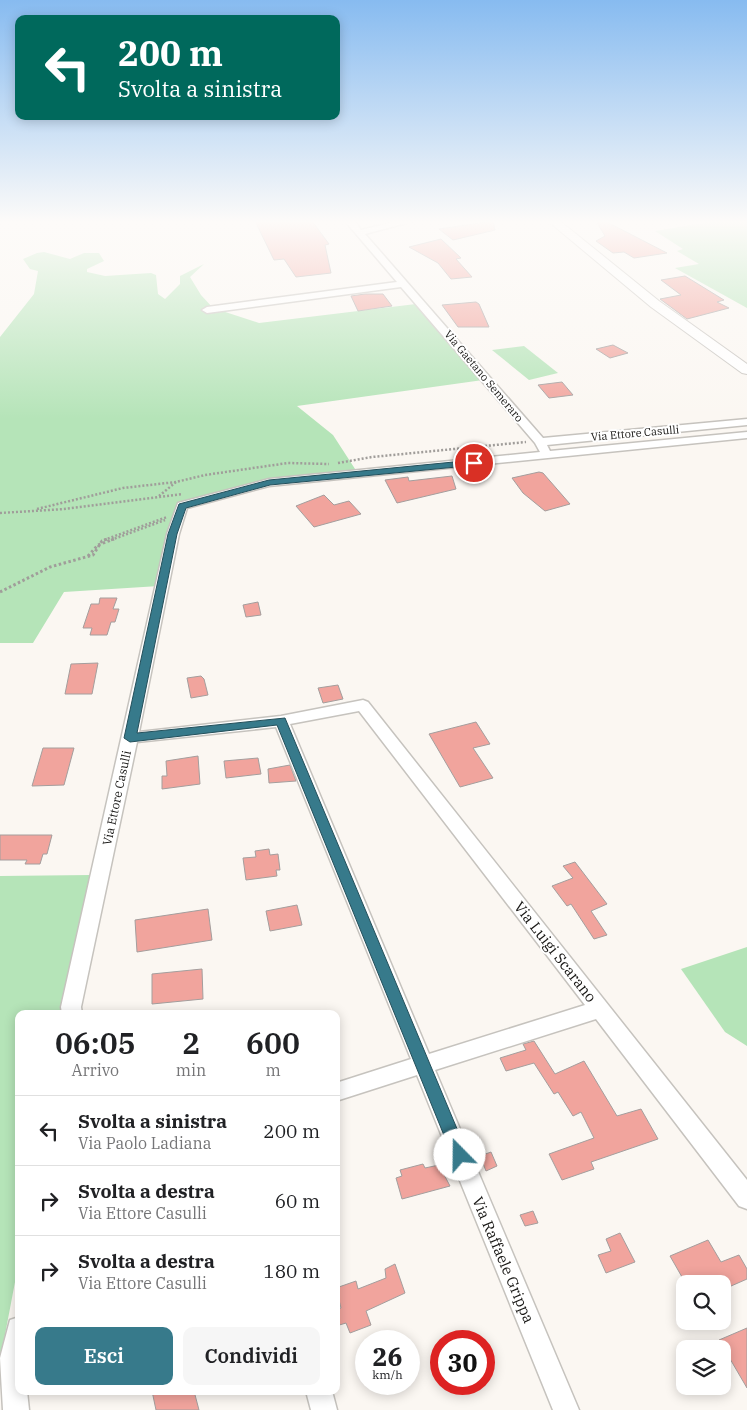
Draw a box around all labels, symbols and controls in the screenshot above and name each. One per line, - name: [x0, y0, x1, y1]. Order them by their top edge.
- text: 200 m: [118, 30, 223, 76]
- icon: left: [35, 35, 100, 100]
- text: Svolta a sinistra: [118, 74, 282, 103]
- street label: Via Gaetano Semeraro: [442, 327, 526, 425]
- street label: Via Ettore Casulli: [590, 422, 680, 444]
- pin: [453, 442, 495, 484]
- icon: arrive: [460, 449, 488, 477]
- street label: Via Ettore Casulli: [99, 749, 134, 847]
- street label: Via Luigi Scarano: [510, 897, 601, 1006]
- text: 06:05: [55, 1023, 136, 1062]
- text: 2: [182, 1023, 200, 1062]
- text: 600: [246, 1023, 300, 1062]
- text: Arrivo: [72, 1060, 119, 1080]
- text: min: [176, 1060, 206, 1080]
- text: m: [265, 1060, 281, 1080]
- text: Svolta a sinistra: [78, 1109, 227, 1133]
- icon: left: [35, 1117, 63, 1145]
- text: 200 m: [263, 1119, 320, 1143]
- position arrow: [433, 1128, 485, 1180]
- text: Via Paolo Ladiana: [78, 1133, 212, 1153]
- text: Svolta a destra: [78, 1179, 215, 1203]
- icon: right: [35, 1187, 63, 1215]
- text: 60 m: [275, 1189, 320, 1213]
- street label: Via Raffaele Grippa: [468, 1194, 539, 1326]
- text: Via Ettore Casulli: [78, 1203, 207, 1223]
- text: Svolta a destra: [78, 1249, 215, 1273]
- icon: right: [35, 1257, 63, 1285]
- text: 180 m: [263, 1259, 320, 1283]
- text: Via Ettore Casulli: [78, 1273, 207, 1293]
- map controls: [676, 1275, 731, 1395]
- button: search: [676, 1275, 731, 1330]
- button: Esci: [35, 1327, 173, 1385]
- button: Condividi: [183, 1327, 320, 1385]
- speed limit sign: 30: [430, 1330, 495, 1395]
- text: 26: [372, 1340, 403, 1373]
- button: layers: [676, 1340, 731, 1395]
- text: km/h: [372, 1367, 403, 1382]

